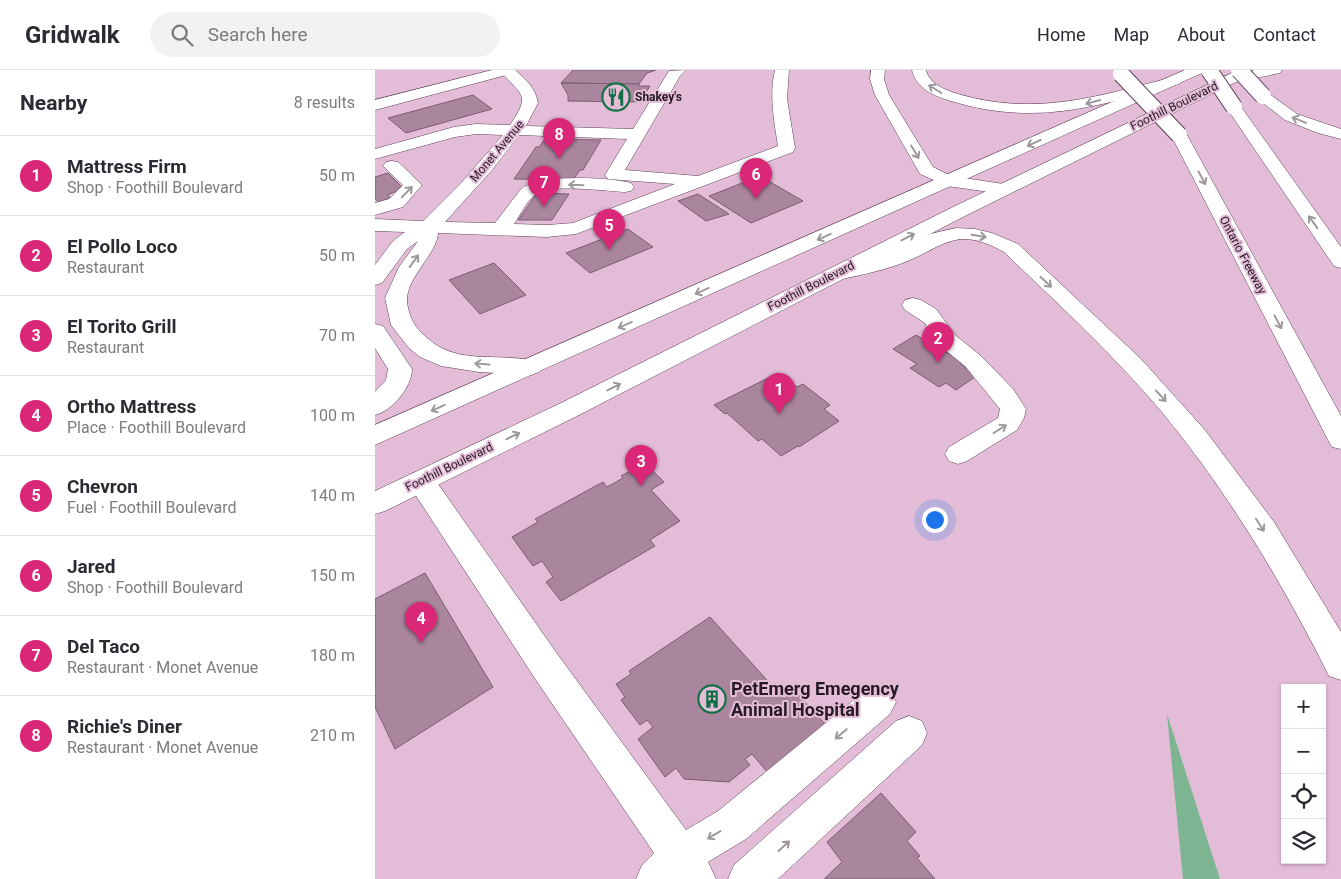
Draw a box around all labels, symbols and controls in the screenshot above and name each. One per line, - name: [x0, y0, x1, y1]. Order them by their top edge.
- search box: [150, 12, 500, 57]
- text: Gridwalk: [25, 21, 120, 49]
- icon: search: [168, 21, 196, 49]
- text: Search here: [208, 23, 308, 46]
- text: Home: [1037, 24, 1086, 45]
- text: Map: [1114, 24, 1149, 45]
- text: About: [1177, 24, 1225, 45]
- text: Contact: [1253, 24, 1316, 45]
- street label: Foothill Boulevard: [1128, 79, 1220, 133]
- restaurant icon: Shakey's: [601, 82, 631, 112]
- one-way arrow: [928, 84, 942, 94]
- place label: Shakey's: [635, 90, 682, 104]
- text: Nearby: [20, 91, 87, 115]
- text: 8 results: [294, 93, 355, 112]
- one-way arrow: [1085, 98, 1101, 107]
- one-way arrow: [1292, 115, 1307, 125]
- street label: Monet Avenue: [467, 117, 527, 185]
- pin: 8: [543, 118, 575, 159]
- one-way arrow: [1027, 139, 1042, 148]
- one-way arrow: [911, 145, 921, 159]
- text: Mattress Firm: [67, 155, 187, 178]
- pin: 6: [740, 158, 772, 199]
- text: 1: [31, 166, 41, 185]
- text: 50 m: [319, 166, 355, 185]
- pin: 7: [528, 166, 560, 207]
- one-way arrow: [1197, 171, 1207, 186]
- text: Shop · Foothill Boulevard: [67, 178, 243, 197]
- one-way arrow: [568, 180, 584, 190]
- one-way arrow: [401, 185, 413, 198]
- pin: 5: [593, 209, 625, 250]
- street label: Ontario Freeway: [1217, 214, 1270, 297]
- one-way arrow: [1308, 215, 1318, 229]
- one-way arrow: [971, 231, 987, 241]
- one-way arrow: [900, 232, 915, 241]
- one-way arrow: [817, 233, 832, 242]
- text: El Pollo Loco: [67, 235, 177, 258]
- text: 2: [31, 246, 41, 265]
- text: 50 m: [319, 246, 355, 265]
- one-way arrow: [409, 254, 419, 268]
- text: Restaurant: [67, 258, 144, 277]
- street label: Foothill Boulevard: [765, 258, 857, 314]
- one-way arrow: [1040, 276, 1053, 288]
- one-way arrow: [695, 287, 710, 297]
- one-way arrow: [1274, 314, 1283, 329]
- text: El Torito Grill: [67, 315, 176, 338]
- one-way arrow: [618, 320, 633, 330]
- pin: 2: [922, 322, 954, 363]
- text: 3: [31, 326, 41, 345]
- text: 70 m: [319, 326, 355, 345]
- text: Restaurant: [67, 338, 144, 357]
- one-way arrow: [474, 360, 490, 369]
- pin: 1: [763, 373, 795, 414]
- one-way arrow: [606, 382, 621, 392]
- one-way arrow: [1155, 390, 1167, 403]
- text: Ortho Mattress: [67, 395, 196, 418]
- one-way arrow: [431, 404, 446, 413]
- text: 4: [31, 406, 41, 425]
- text: 100 m: [310, 406, 355, 425]
- text: Place · Foothill Boulevard: [67, 418, 246, 437]
- one-way arrow: [993, 424, 1007, 435]
- one-way arrow: [506, 431, 521, 441]
- street label: Foothill Boulevard: [403, 440, 495, 494]
- pin: 3: [625, 445, 657, 486]
- text: Chevron: [67, 475, 138, 498]
- text: 5: [31, 486, 41, 505]
- text: 140 m: [310, 486, 355, 505]
- text: Fuel · Foothill Boulevard: [67, 498, 236, 517]
- your location: [922, 507, 948, 533]
- one-way arrow: [1255, 518, 1265, 532]
- text: Jared: [67, 555, 116, 578]
- text: 6: [31, 566, 41, 585]
- text: 150 m: [310, 566, 355, 585]
- text: Shop · Foothill Boulevard: [67, 578, 243, 597]
- pin: 4: [405, 602, 437, 643]
- text: Del Taco: [67, 635, 140, 658]
- text: 7: [31, 646, 41, 665]
- text: 180 m: [310, 646, 355, 665]
- text: Restaurant · Monet Avenue: [67, 658, 258, 677]
- place label: PetEmerg Emegency Animal Hospital: [731, 678, 900, 720]
- building icon: PetEmerg Emegency Animal Hospital: [697, 684, 727, 714]
- map controls: [1281, 684, 1326, 864]
- button: +: [1281, 684, 1326, 729]
- text: Richie's Diner: [67, 715, 182, 738]
- text: 8: [31, 726, 41, 745]
- text: 210 m: [310, 726, 355, 745]
- one-way arrow: [834, 728, 847, 739]
- button: −: [1281, 729, 1326, 774]
- text: Restaurant · Monet Avenue: [67, 738, 258, 757]
- button: locate: [1281, 774, 1326, 819]
- button: layers: [1281, 819, 1326, 864]
- one-way arrow: [708, 831, 722, 841]
- one-way arrow: [778, 841, 791, 852]

